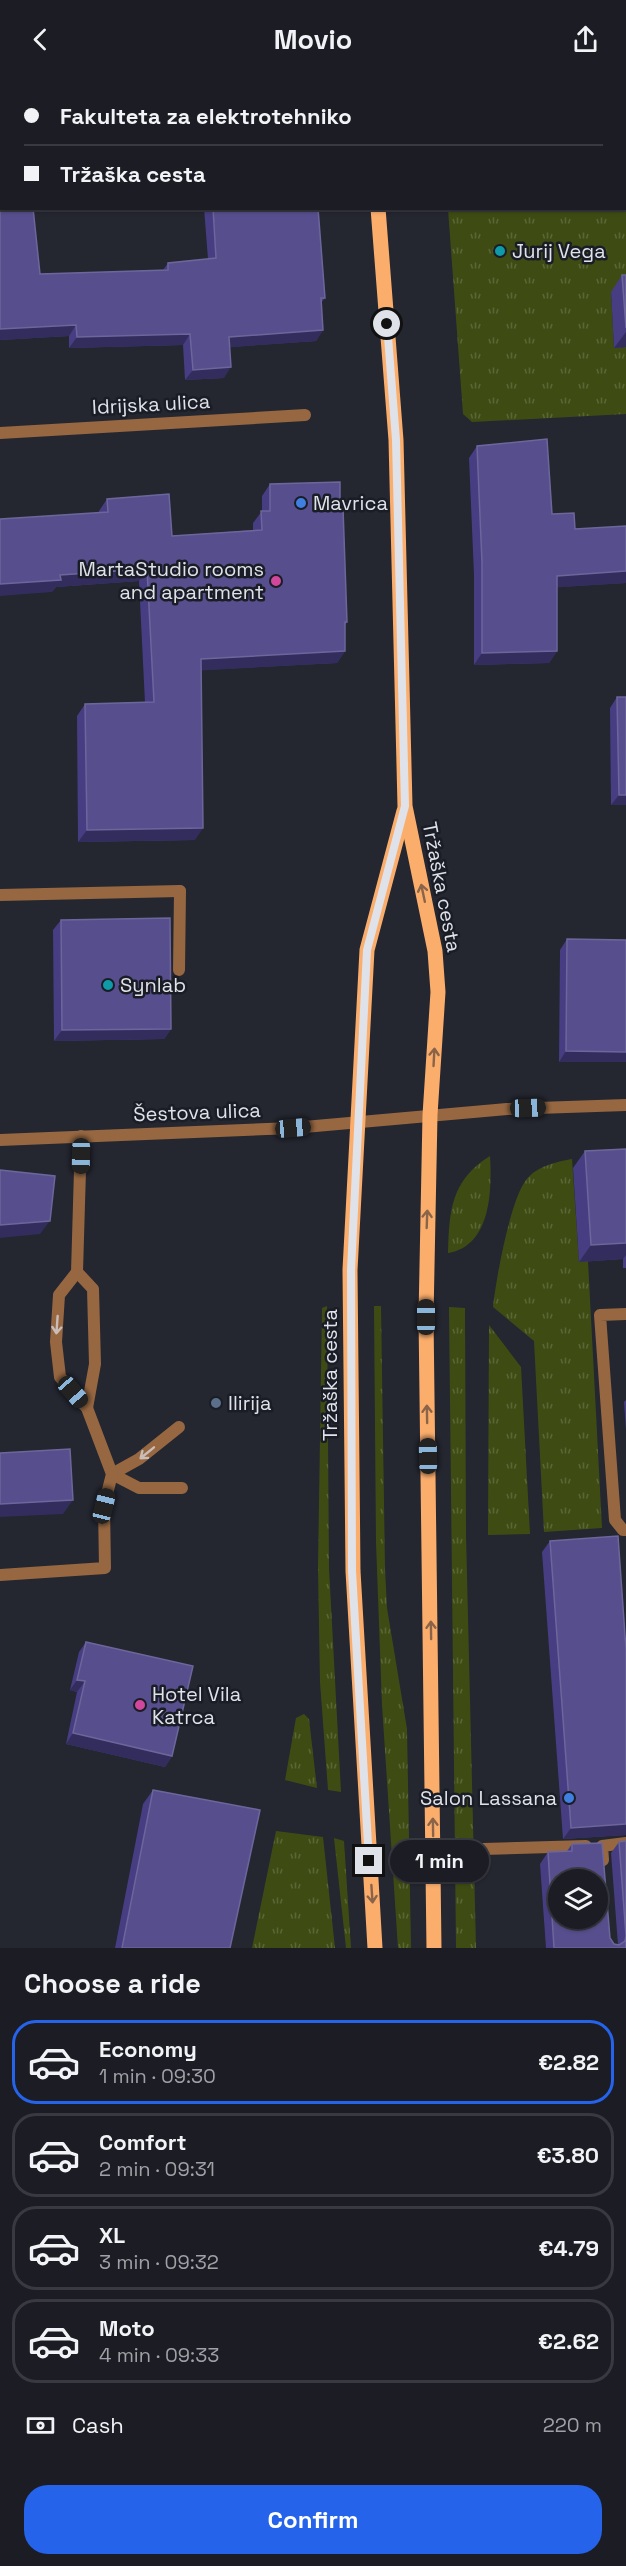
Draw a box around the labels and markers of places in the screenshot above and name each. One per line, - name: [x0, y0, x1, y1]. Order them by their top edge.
- place label: Jurij Vega: [512, 238, 606, 264]
- marker: Jurij Vega: [493, 244, 507, 258]
- place label: Mavrica: [313, 490, 388, 516]
- marker: Mavrica: [294, 496, 308, 510]
- place label: MartaStudio rooms and apartment: [78, 556, 264, 605]
- marker: MartaStudio rooms and apartment: [269, 574, 283, 588]
- place label: Synlab: [120, 972, 186, 998]
- marker: Synlab: [101, 978, 115, 992]
- place label: Ilirija: [228, 1390, 272, 1416]
- marker: Ilirija: [209, 1396, 223, 1410]
- place label: Hotel Vila Katrca: [152, 1681, 241, 1730]
- marker: Hotel Vila Katrca: [133, 1698, 147, 1712]
- place label: Salon Lassana: [420, 1785, 557, 1811]
- marker: Salon Lassana: [562, 1791, 576, 1805]

